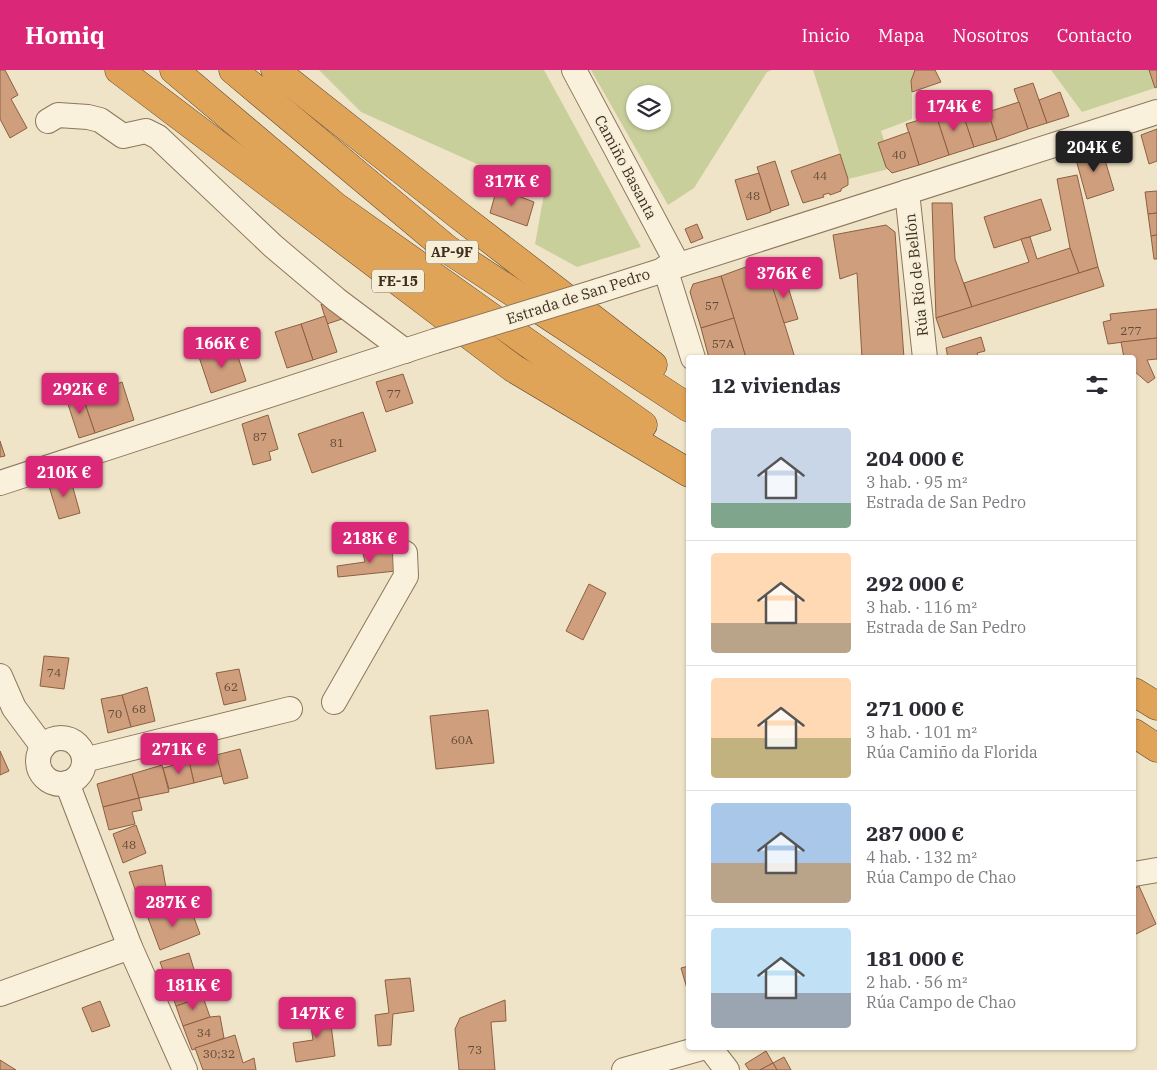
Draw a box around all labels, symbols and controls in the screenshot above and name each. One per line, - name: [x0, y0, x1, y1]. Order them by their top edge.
- text: Homiq: [25, 19, 105, 51]
- text: Inicio: [802, 24, 850, 47]
- text: Mapa: [878, 24, 925, 47]
- text: Nosotros: [953, 24, 1029, 47]
- text: Contacto: [1057, 24, 1132, 47]
- map controls: [626, 85, 671, 130]
- button: layers: [626, 85, 671, 130]
- pin: 174K €: [913, 90, 995, 132]
- text: 174K €: [927, 96, 981, 116]
- street label: Camiño Basanta: [591, 112, 661, 222]
- pin: 204K €: [1053, 131, 1135, 173]
- text: 204K €: [1067, 137, 1121, 157]
- house number: 40: [892, 147, 906, 162]
- pin: 317K €: [471, 164, 553, 207]
- house number: 44: [813, 168, 827, 183]
- text: 317K €: [485, 171, 539, 191]
- house number: 48: [746, 188, 760, 203]
- street label: Rúa Río de Bellón: [900, 212, 932, 337]
- road number: AP-9F: [426, 240, 478, 263]
- pin: 376K €: [743, 256, 825, 299]
- text: 376K €: [757, 263, 811, 283]
- street label: Estrada de San Pedro: [504, 264, 652, 328]
- road number: FE-15: [372, 270, 424, 292]
- house number: 57: [705, 298, 719, 313]
- house number: 277: [1120, 323, 1142, 338]
- pin: 166K €: [181, 326, 263, 369]
- text: 166K €: [195, 333, 249, 353]
- house number: 57A: [712, 336, 735, 351]
- text: 12 viviendas: [711, 371, 841, 399]
- icon: filters: [1083, 371, 1111, 399]
- pin: 292K €: [39, 372, 121, 415]
- text: 292K €: [53, 379, 107, 399]
- house number: 77: [387, 386, 401, 401]
- house number: 87: [253, 429, 267, 444]
- house number: 81: [330, 435, 344, 450]
- text: 204 000 €: [866, 444, 964, 472]
- icon: home: [751, 448, 811, 508]
- pin: 210K €: [23, 456, 105, 498]
- text: 210K €: [37, 462, 91, 482]
- text: 3 hab. · 95 m²: [866, 472, 968, 492]
- text: Estrada de San Pedro: [866, 492, 1026, 512]
- pin: 218K €: [329, 522, 411, 564]
- text: 218K €: [343, 528, 397, 548]
- text: 292 000 €: [866, 569, 964, 597]
- icon: home: [751, 573, 811, 633]
- text: 3 hab. · 116 m²: [866, 597, 977, 617]
- text: Estrada de San Pedro: [866, 617, 1026, 637]
- house number: 74: [47, 665, 61, 680]
- house number: 62: [224, 679, 238, 694]
- text: 271 000 €: [866, 694, 964, 722]
- icon: home: [751, 698, 811, 758]
- house number: 68: [132, 701, 146, 716]
- house number: 70: [108, 706, 122, 721]
- text: 3 hab. · 101 m²: [866, 722, 977, 742]
- pin: 271K €: [138, 732, 220, 775]
- house number: 60A: [451, 732, 474, 747]
- text: 271K €: [152, 739, 206, 759]
- text: Rúa Camiño da Florida: [866, 742, 1038, 762]
- text: 287 000 €: [866, 819, 964, 847]
- icon: home: [751, 823, 811, 883]
- house number: 48: [122, 837, 136, 852]
- text: 4 hab. · 132 m²: [866, 847, 977, 867]
- text: Rúa Campo de Chao: [866, 867, 1016, 887]
- pin: 287K €: [132, 886, 214, 928]
- text: 287K €: [146, 892, 200, 912]
- text: 181 000 €: [866, 944, 964, 972]
- icon: home: [751, 948, 811, 1008]
- pin: 181K €: [152, 968, 234, 1011]
- text: 2 hab. · 56 m²: [866, 972, 968, 992]
- text: 181K €: [166, 975, 220, 995]
- text: Rúa Campo de Chao: [866, 992, 1016, 1012]
- pin: 147K €: [276, 996, 358, 1039]
- text: 147K €: [290, 1003, 344, 1023]
- house number: 34: [197, 1025, 211, 1040]
- house number: 73: [468, 1042, 482, 1057]
- house number: 30;32: [203, 1046, 235, 1061]

